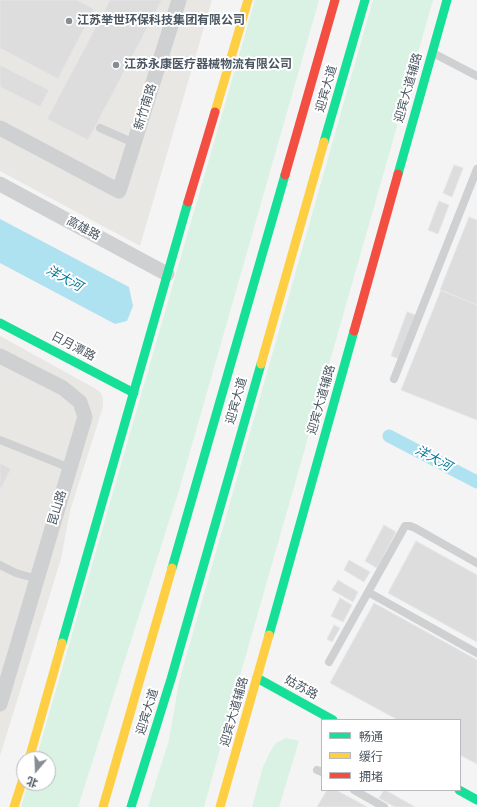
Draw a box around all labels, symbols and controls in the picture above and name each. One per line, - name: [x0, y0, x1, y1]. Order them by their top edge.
- place label: 江苏举世环保科技集团有限公司: [77, 14, 245, 28]
- marker: 江苏举世环保科技集团有限公司: [64, 16, 74, 26]
- street label: 迎宾大道辅路: [392, 51, 426, 125]
- place label: 江苏永康医疗器械物流有限公司: [124, 58, 292, 72]
- marker: 江苏永康医疗器械物流有限公司: [111, 60, 121, 70]
- street label: 迎宾大道: [313, 64, 341, 114]
- street label: 新竹南路: [132, 82, 160, 132]
- street label: 高雄路: [64, 214, 102, 244]
- water label: 洋大河: [43, 263, 85, 295]
- street label: 日月潭路: [48, 329, 98, 365]
- street label: 迎宾大道辅路: [305, 363, 339, 437]
- street label: 迎宾大道: [223, 376, 251, 426]
- water label: 洋大河: [412, 443, 454, 475]
- street label: 昆山路: [46, 489, 70, 527]
- street label: 姑苏路: [282, 673, 320, 703]
- street label: 迎宾大道辅路: [218, 675, 252, 749]
- street label: 迎宾大道: [134, 687, 162, 737]
- legend: [321, 719, 461, 791]
- text: 畅通: [359, 730, 383, 744]
- text: 缓行: [359, 750, 383, 764]
- north arrow: [16, 751, 56, 791]
- text: 拥堵: [359, 770, 383, 784]
- text: 北: [25, 774, 40, 790]

